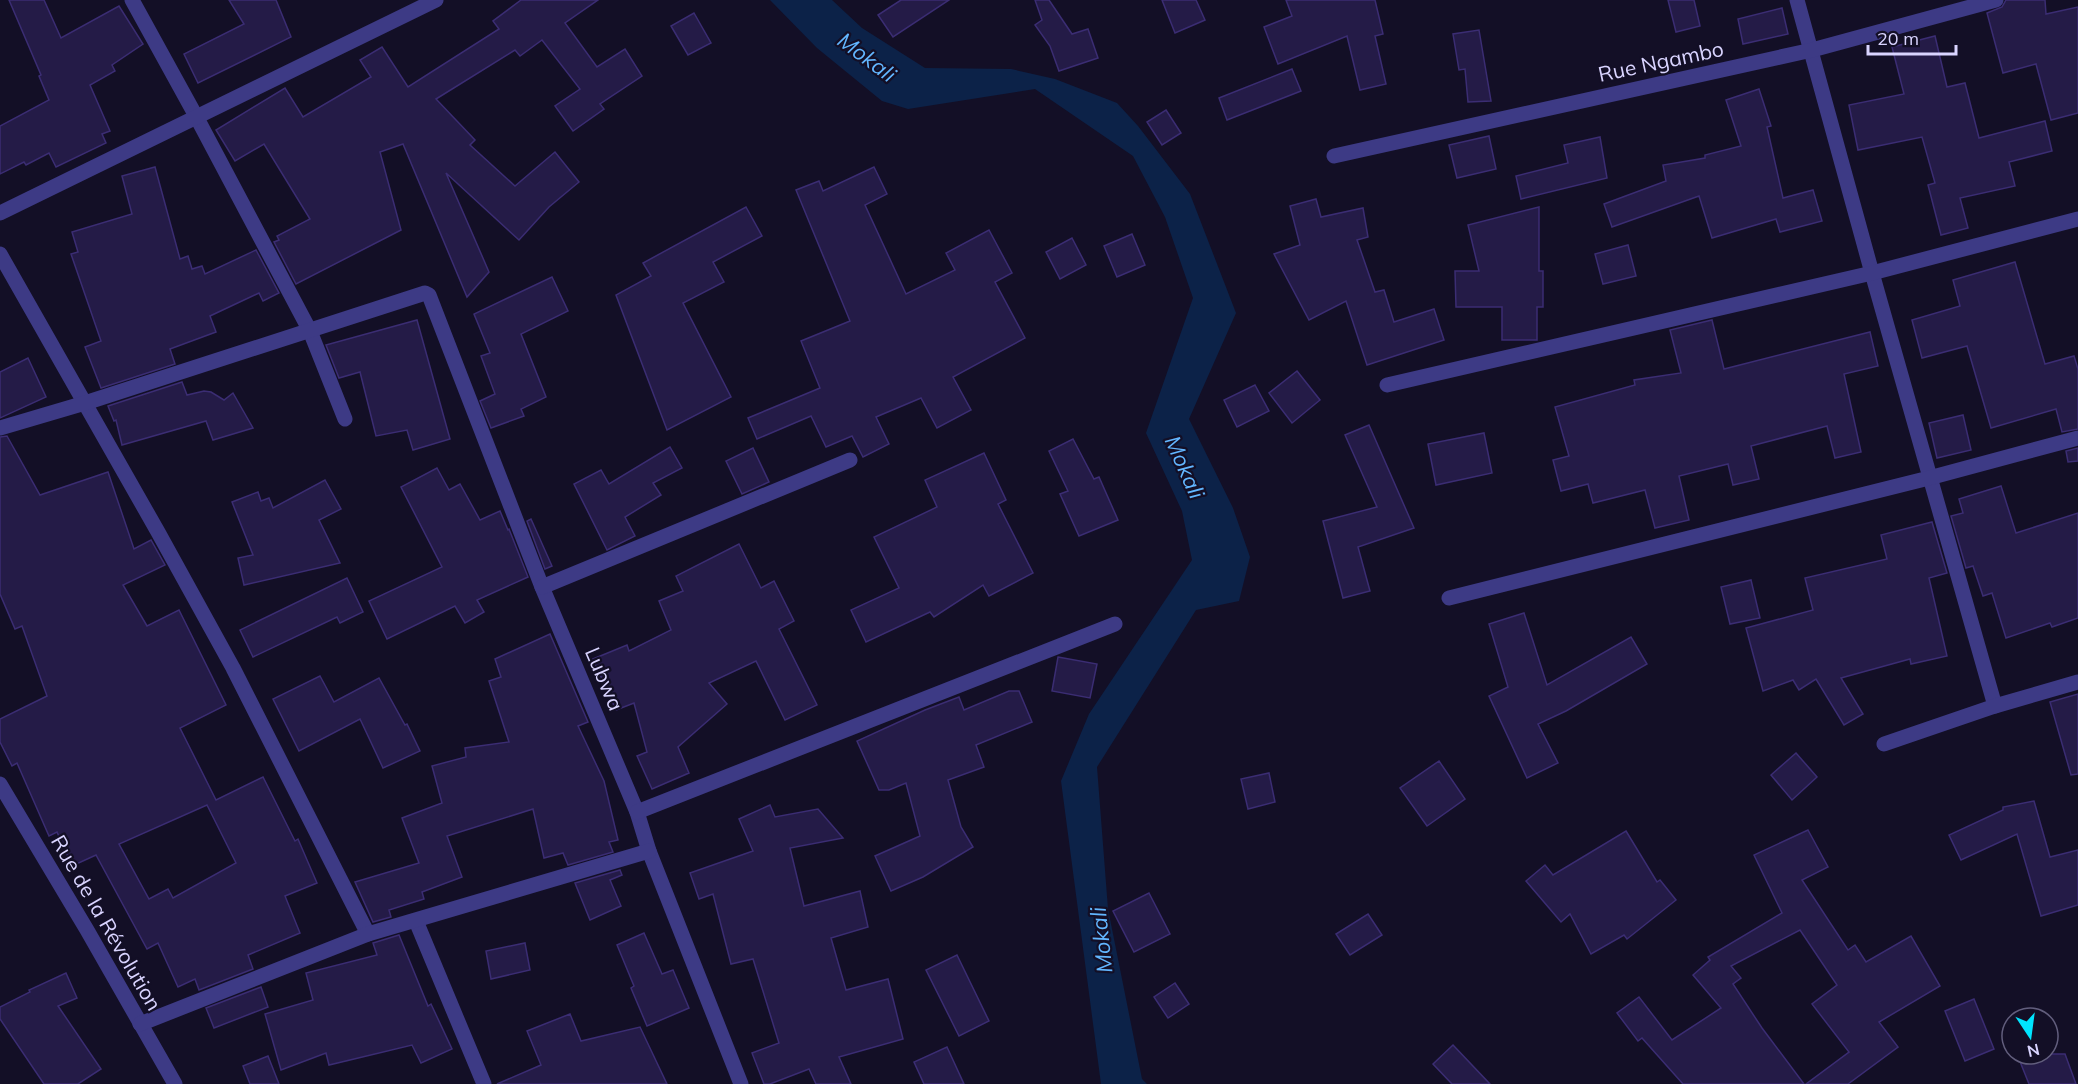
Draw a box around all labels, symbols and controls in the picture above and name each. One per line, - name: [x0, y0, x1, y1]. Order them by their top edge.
- scale bar: [1868, 18, 1956, 56]
- water label: Mokali: [832, 26, 903, 89]
- text: 20 m: [1877, 27, 1919, 50]
- street label: Rue Ngambo: [1596, 35, 1726, 87]
- water label: Mokali: [1159, 431, 1212, 504]
- street label: Lubwa: [580, 643, 630, 714]
- street label: Rue de la Révolution: [46, 830, 168, 1015]
- water label: Mokali: [1084, 905, 1118, 974]
- north arrow: [2000, 1006, 2060, 1066]
- text: N: [2025, 1040, 2042, 1062]

